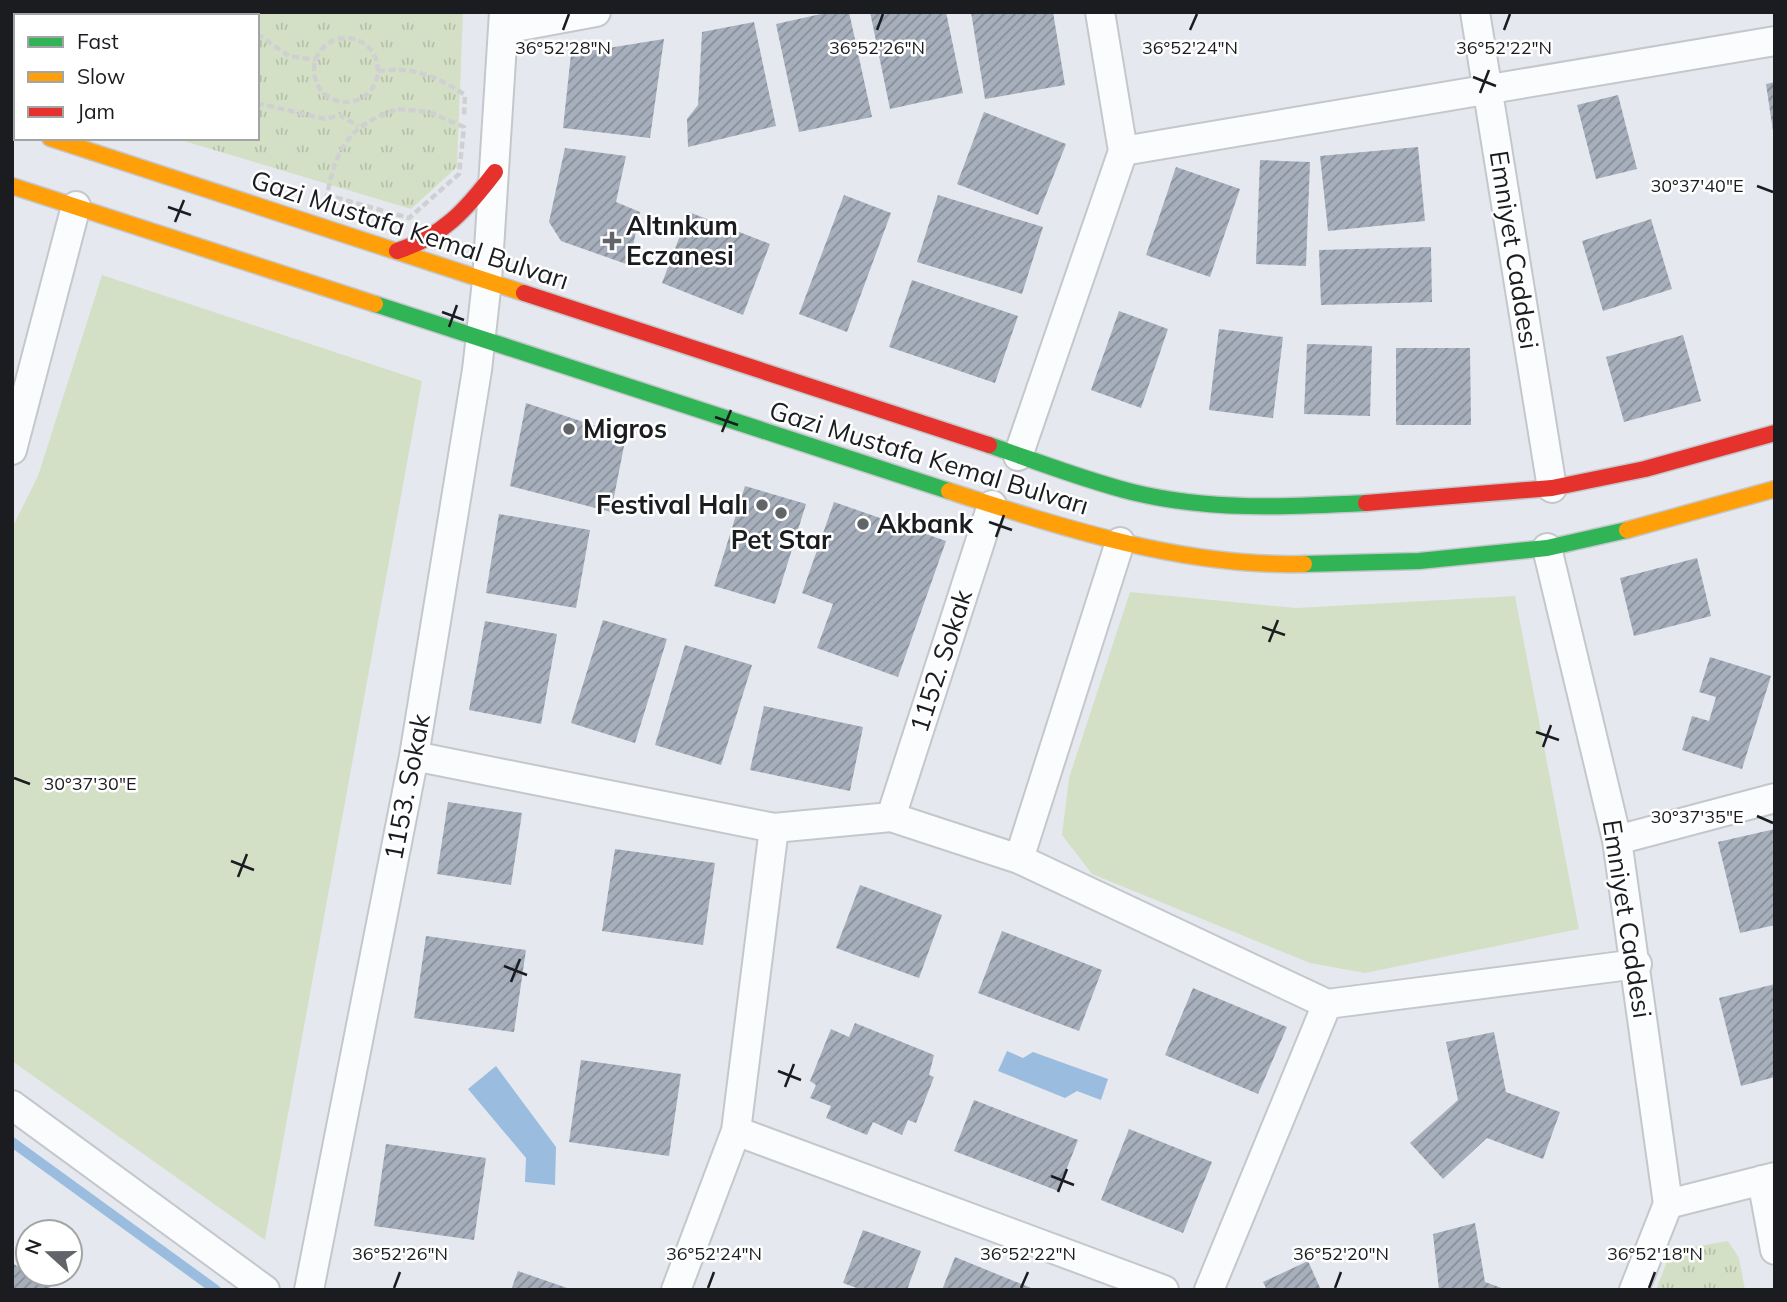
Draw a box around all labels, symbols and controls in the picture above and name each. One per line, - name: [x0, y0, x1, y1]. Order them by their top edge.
- legend: [14, 14, 259, 140]
- text: Fast: [77, 28, 119, 54]
- text: 36°52'28"N: [515, 36, 611, 59]
- text: 36°52'26"N: [829, 36, 925, 59]
- text: 36°52'24"N: [1142, 36, 1238, 59]
- text: 36°52'22"N: [1456, 36, 1552, 59]
- text: Slow: [77, 63, 125, 89]
- text: Jam: [77, 98, 115, 124]
- street label: Emniyet Caddesi: [1483, 148, 1546, 352]
- street label: Gazi Mustafa Kemal Bulvarı: [247, 162, 573, 297]
- text: 30°37'40"E: [1650, 174, 1744, 197]
- place label: Altınkum Eczanesi: [626, 209, 738, 272]
- marker: Altınkum Eczanesi: [604, 233, 620, 249]
- street label: Gazi Mustafa Kemal Bulvarı: [765, 393, 1093, 522]
- place label: Migros: [583, 412, 667, 445]
- marker: Migros: [561, 421, 577, 437]
- place label: Festival Halı: [596, 488, 748, 521]
- marker: Festival Halı: [754, 497, 770, 513]
- marker: Pet Star: [773, 505, 789, 521]
- place label: Akbank: [877, 507, 974, 540]
- marker: Akbank: [855, 516, 871, 532]
- place label: Pet Star: [731, 523, 832, 556]
- street label: 1152. Sokak: [902, 585, 979, 737]
- street label: 1153. Sokak: [376, 710, 437, 863]
- text: 30°37'30"E: [43, 772, 137, 795]
- text: 30°37'35"E: [1650, 805, 1744, 828]
- street label: Emniyet Caddesi: [1596, 817, 1659, 1021]
- north arrow: [14, 1218, 84, 1288]
- text: N: [19, 1236, 47, 1258]
- text: 36°52'26"N: [352, 1242, 448, 1265]
- text: 36°52'24"N: [666, 1242, 762, 1265]
- text: 36°52'22"N: [980, 1242, 1076, 1265]
- text: 36°52'20"N: [1293, 1242, 1389, 1265]
- text: 36°52'18"N: [1607, 1242, 1703, 1265]

